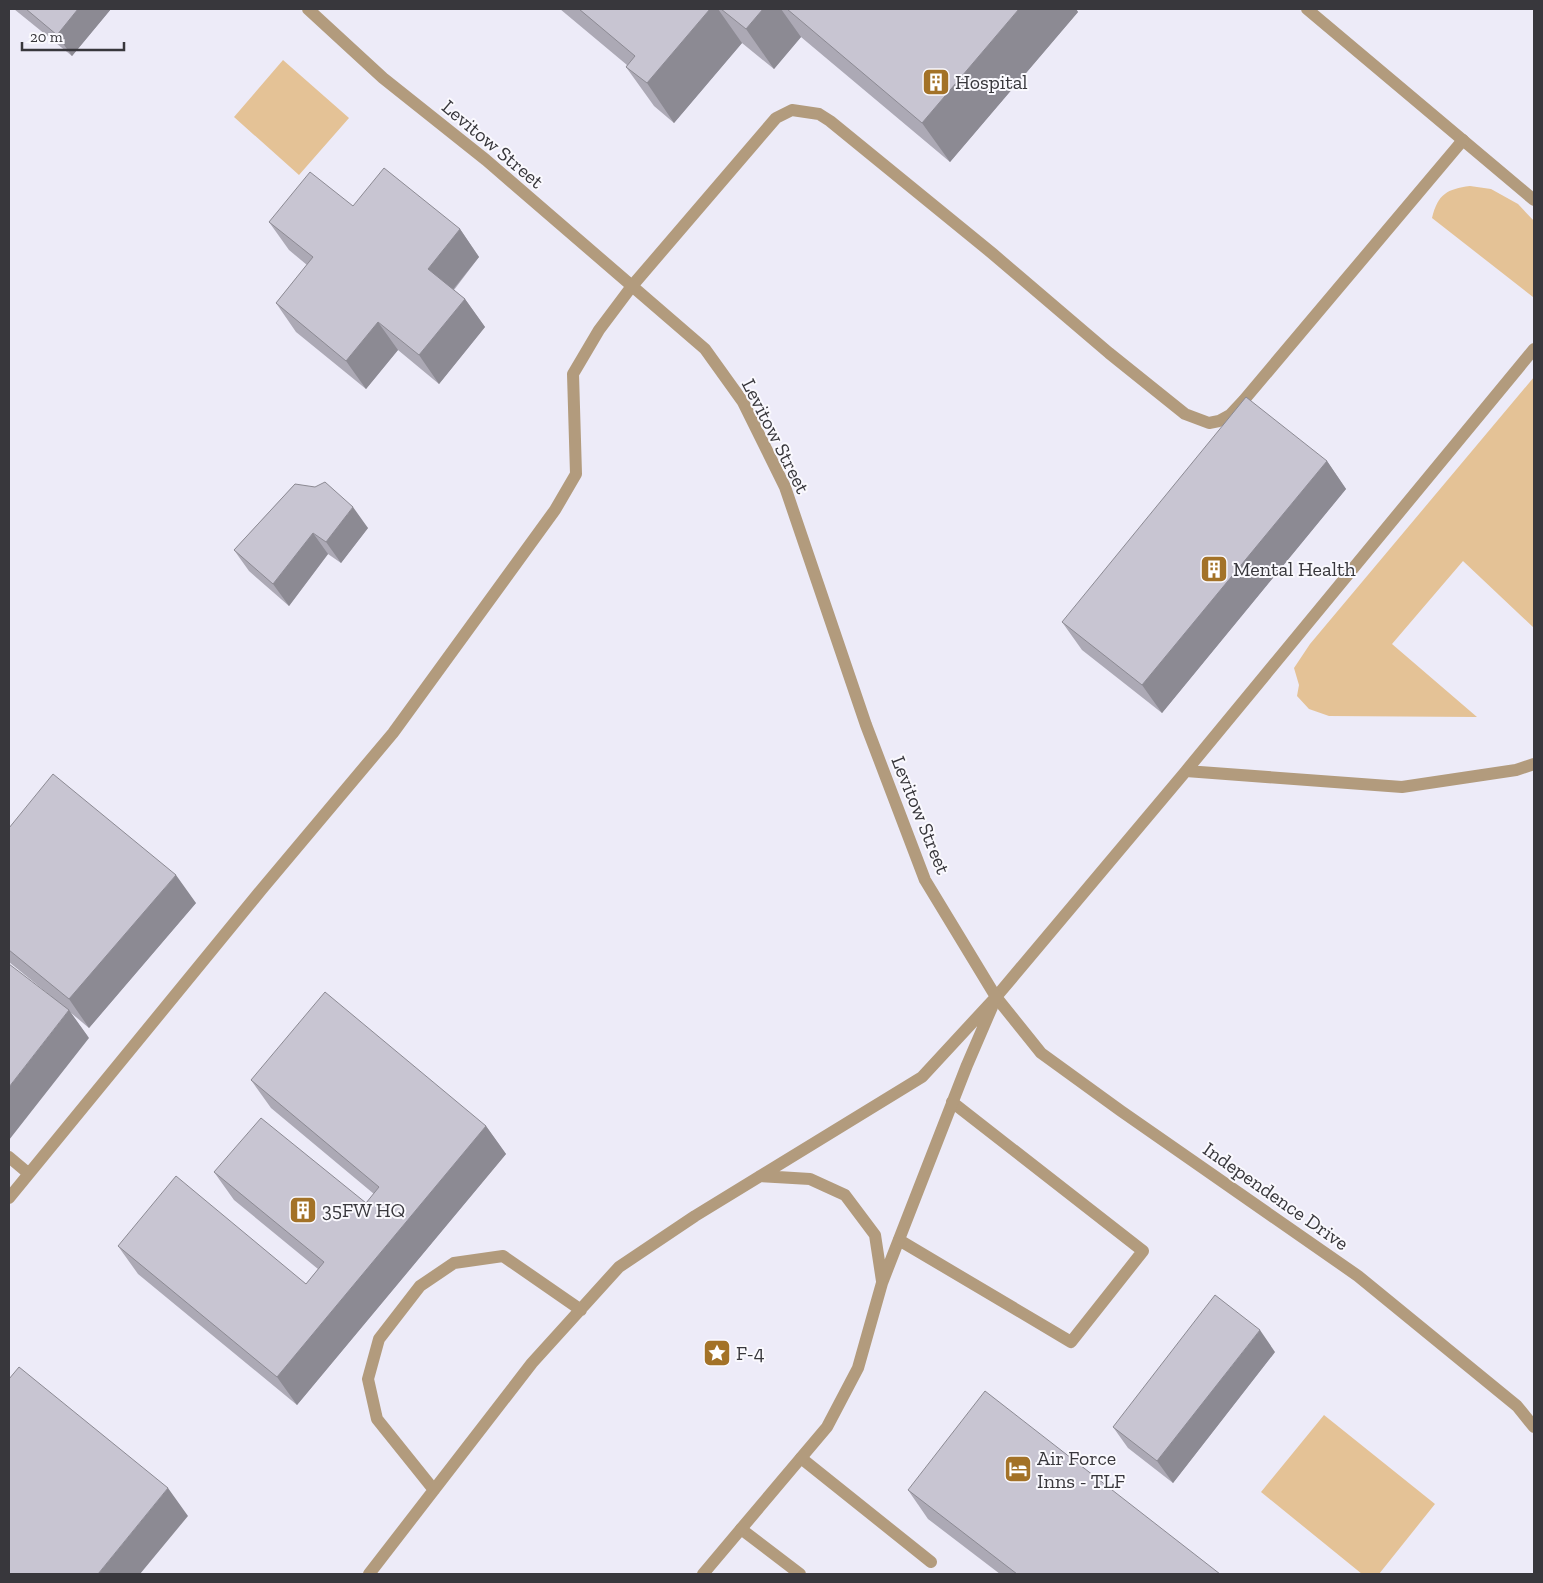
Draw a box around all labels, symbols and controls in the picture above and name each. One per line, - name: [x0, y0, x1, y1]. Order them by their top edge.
- scale bar: [22, 20, 125, 52]
- text: 20 m: [30, 28, 63, 46]
- building icon: Hospital: [921, 67, 951, 97]
- place label: Hospital: [955, 70, 1028, 94]
- street label: Levitow Street: [437, 95, 549, 194]
- street label: Levitow Street: [737, 375, 815, 498]
- building icon: Mental Health: [1199, 554, 1229, 584]
- place label: Mental Health: [1233, 557, 1356, 581]
- street label: Levitow Street: [886, 752, 956, 878]
- street label: Independence Drive: [1199, 1137, 1353, 1255]
- building icon: 35FW HQ: [288, 1195, 318, 1225]
- place label: 35FW HQ: [322, 1198, 405, 1222]
- place icon: F-4: [702, 1338, 732, 1368]
- place label: F-4: [736, 1341, 765, 1365]
- place label: Air Force Inns - TLF: [1037, 1446, 1125, 1493]
- hotel icon: Air Force Inns - TLF: [1003, 1454, 1033, 1484]

